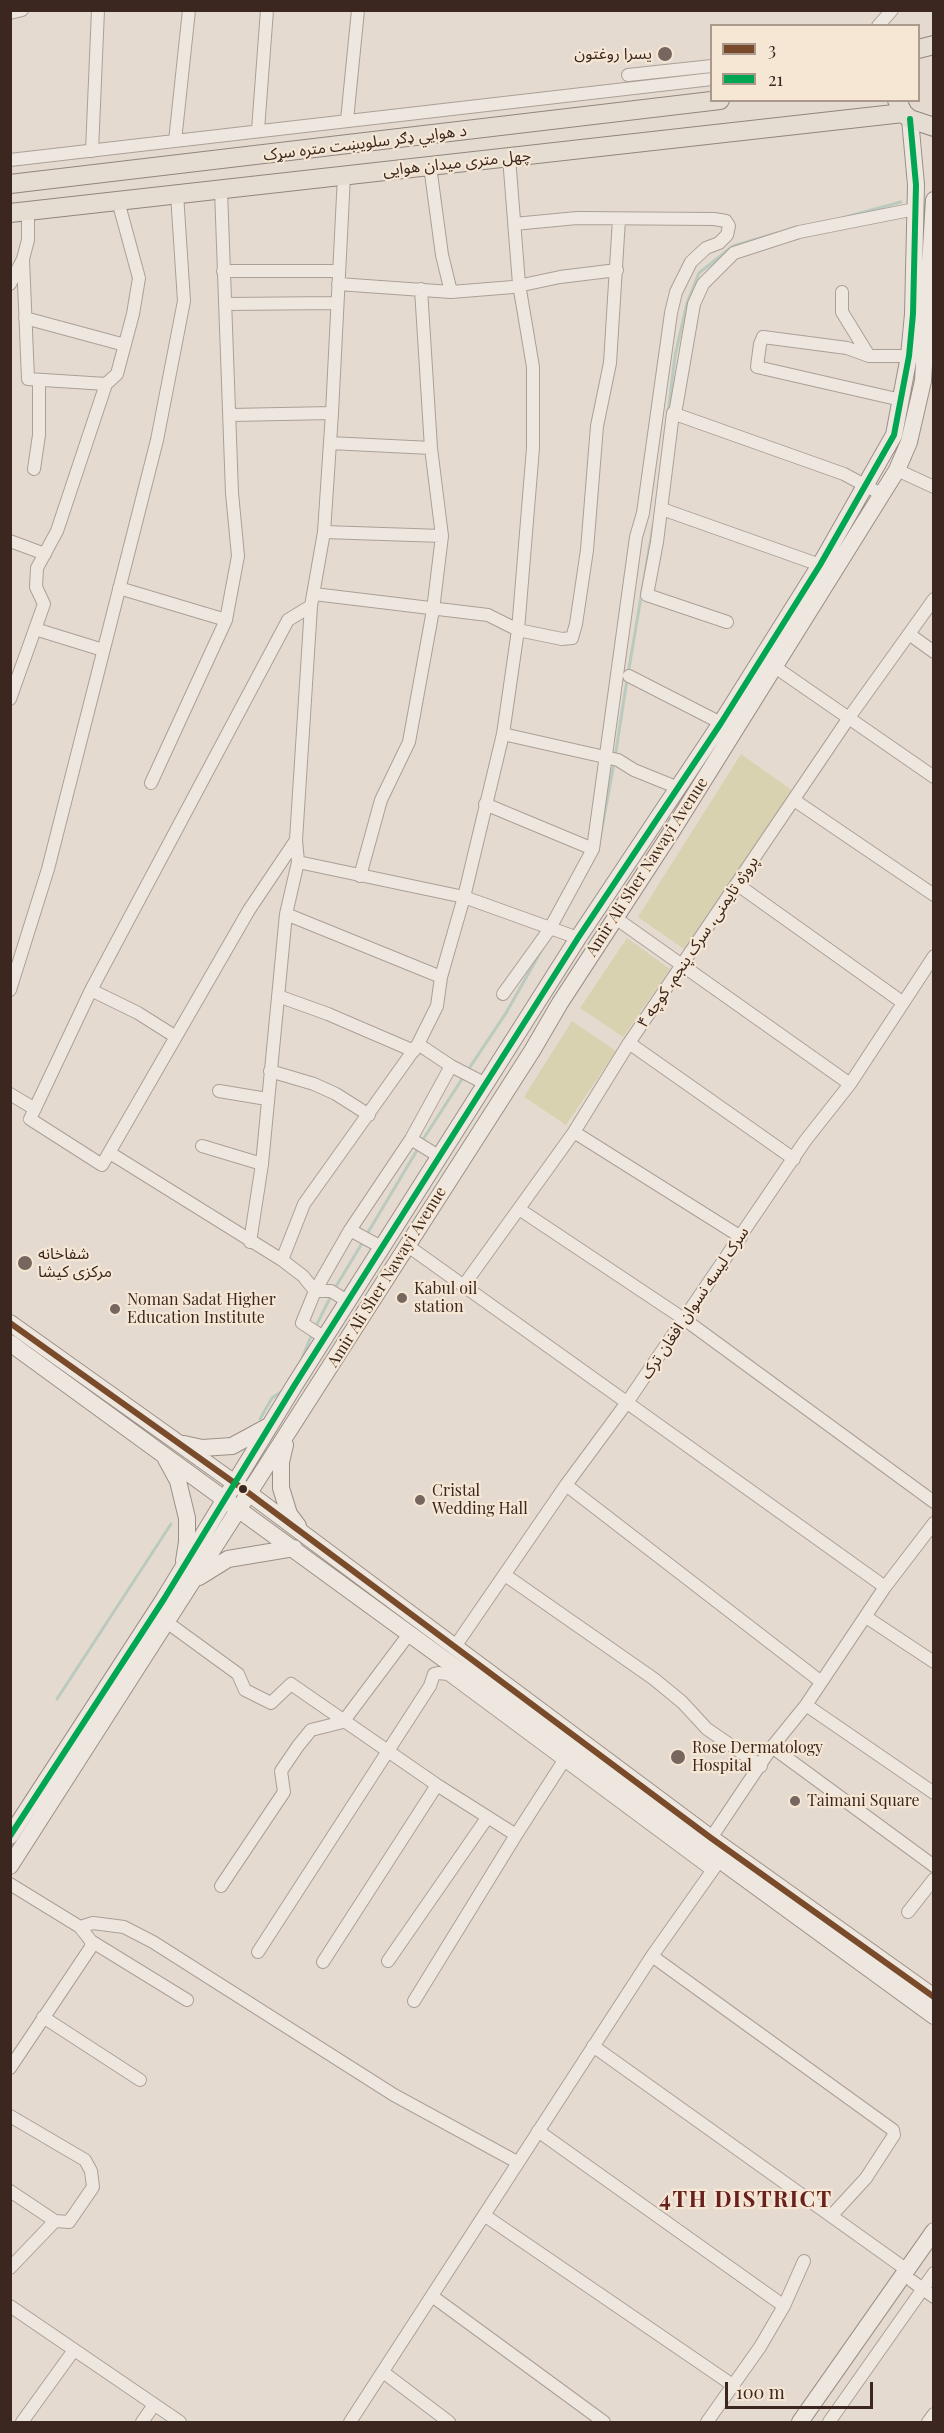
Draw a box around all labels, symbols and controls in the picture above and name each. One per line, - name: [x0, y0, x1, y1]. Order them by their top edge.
- legend: [710, 24, 920, 102]
- text: 3: [768, 37, 776, 61]
- place label: یسرا روغتون: [574, 44, 652, 64]
- marker: یسرا روغتون: [656, 45, 674, 63]
- text: 21: [768, 67, 783, 91]
- street label: د هوايي ډګر سلویښت متره سړک: [262, 121, 468, 165]
- street label: چهل متری میدان هوایی: [382, 146, 532, 180]
- street label: Amir Ali Sher Nawayi Avenue: [582, 774, 712, 960]
- street label: پروژه تایمنی، سرک پنجم، کوچه ۴: [633, 852, 763, 1032]
- street label: Amir Ali Sher Nawayi Avenue: [323, 1183, 451, 1371]
- street label: سرک لیسه نسوان افغان‌ ترک: [637, 1223, 753, 1383]
- place label: شفاخانه مرکزی کیشا: [38, 1244, 112, 1282]
- marker: شفاخانه مرکزی کیشا: [16, 1254, 34, 1272]
- place label: Kabul oil station: [414, 1279, 477, 1317]
- place label: Noman Sadat Higher Education Institute: [127, 1290, 276, 1328]
- marker: Kabul oil station: [395, 1291, 409, 1305]
- marker: Noman Sadat Higher Education Institute: [108, 1302, 122, 1316]
- place label: Cristal Wedding Hall: [432, 1481, 528, 1519]
- unlabelled marker: [237, 1483, 249, 1495]
- marker: Cristal Wedding Hall: [413, 1493, 427, 1507]
- place label: Rose Dermatology Hospital: [692, 1738, 823, 1776]
- marker: Rose Dermatology Hospital: [669, 1748, 687, 1766]
- place label: Taimani Square: [807, 1791, 920, 1811]
- marker: Taimani Square: [788, 1794, 802, 1808]
- district label: 4TH DISTRICT: [659, 2187, 833, 2213]
- scale bar: [728, 2370, 876, 2408]
- text: 100 m: [736, 2380, 785, 2404]

